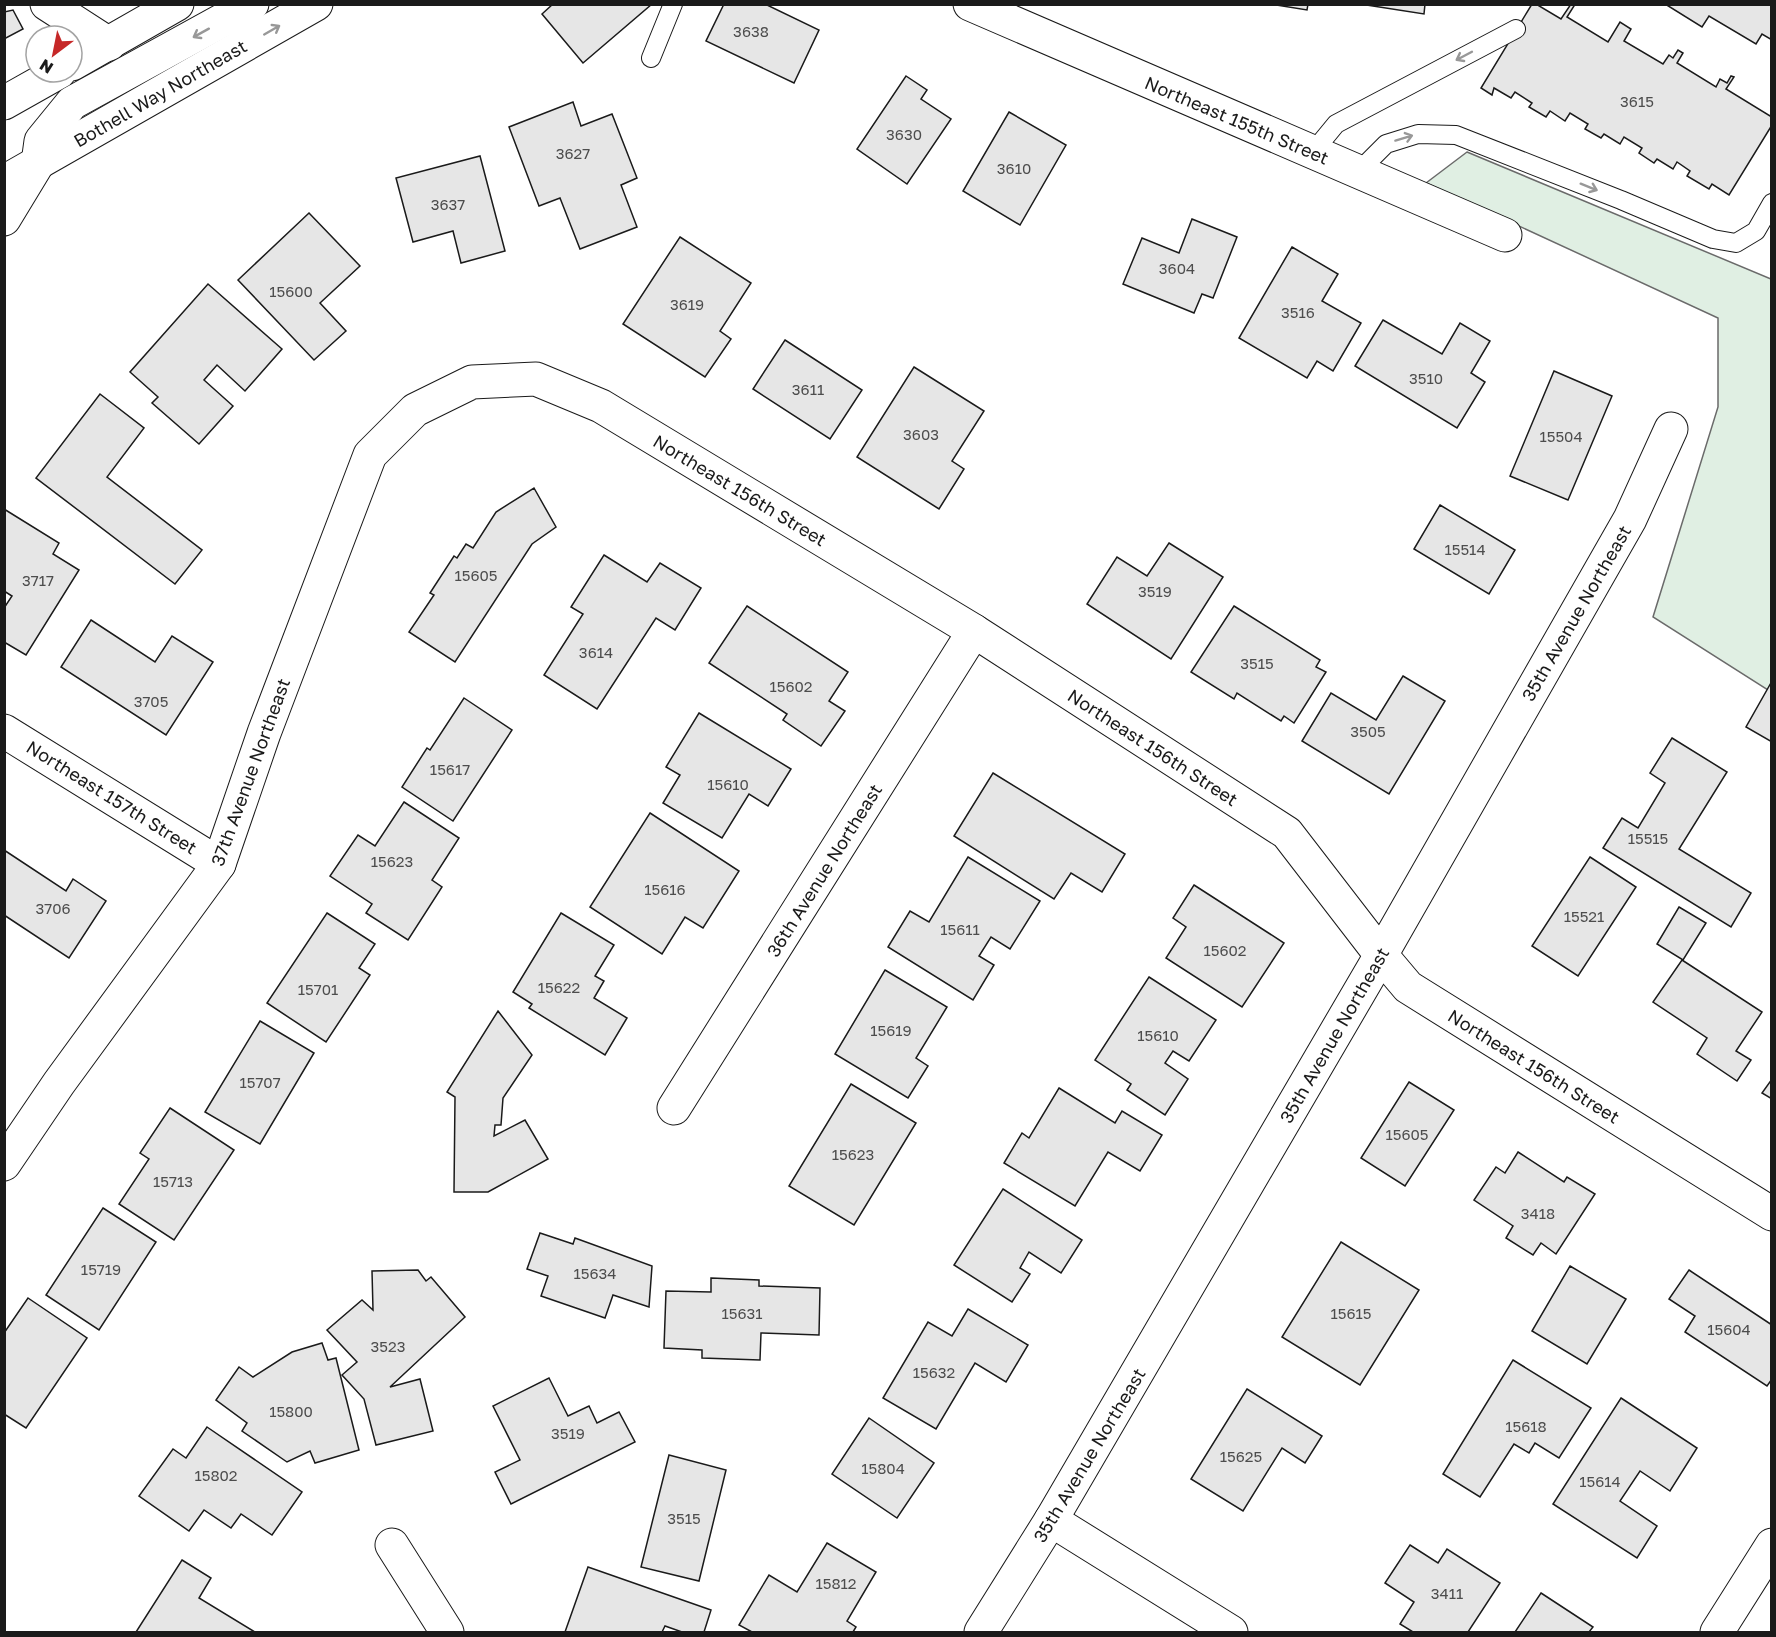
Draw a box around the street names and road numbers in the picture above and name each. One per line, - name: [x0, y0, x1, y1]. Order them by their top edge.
- street label: Bothell Way Northeast: [70, 34, 250, 152]
- street label: Northeast 155th Street: [1142, 71, 1332, 169]
- street label: Northeast 156th Street: [649, 430, 831, 550]
- street label: 35th Avenue Northeast: [1517, 521, 1635, 705]
- street label: 37th Avenue Northeast: [206, 675, 294, 869]
- street label: Northeast 156th Street: [1064, 684, 1242, 810]
- street label: Northeast 157th Street: [23, 736, 201, 858]
- street label: 36th Avenue Northeast: [762, 779, 886, 961]
- street label: 35th Avenue Northeast: [1275, 943, 1393, 1127]
- street label: Northeast 156th Street: [1444, 1004, 1624, 1128]
- street label: 35th Avenue Northeast: [1028, 1364, 1150, 1546]

